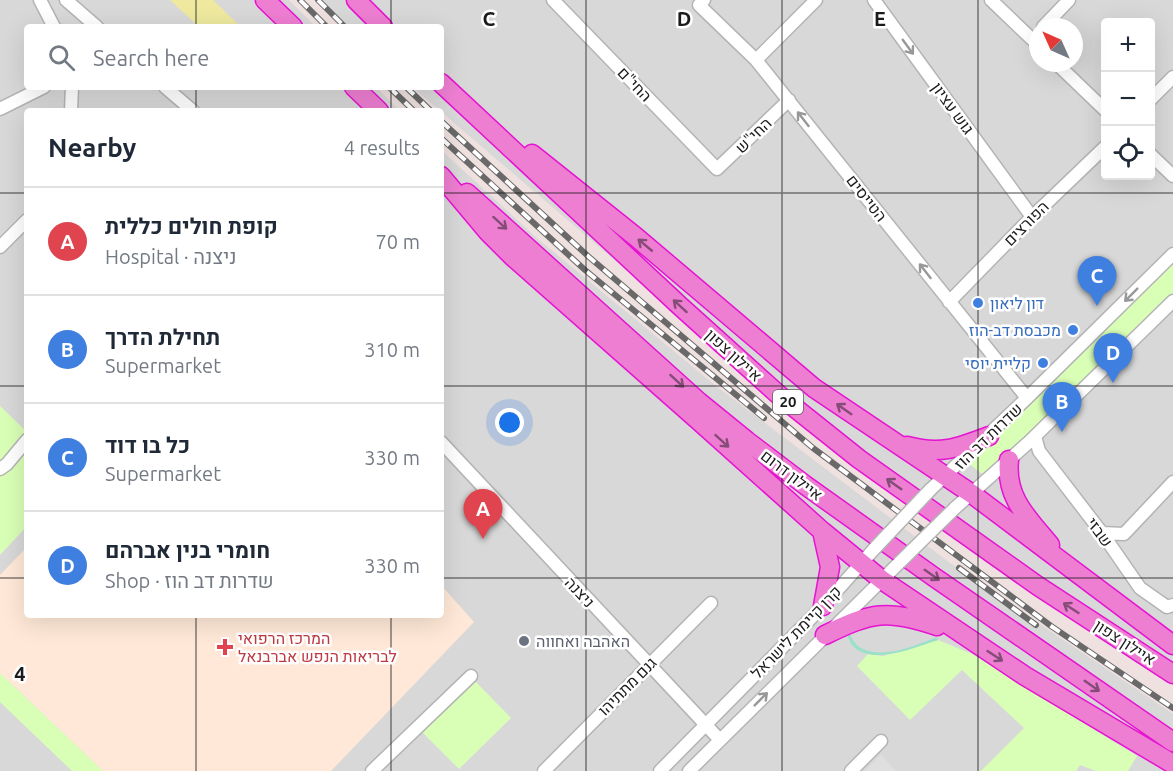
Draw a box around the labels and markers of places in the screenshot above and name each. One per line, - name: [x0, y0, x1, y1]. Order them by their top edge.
- pin: C: [1078, 256, 1116, 306]
- place label: דון ליאון: [990, 294, 1044, 312]
- marker: דון ליאון: [971, 296, 985, 310]
- place label: מכבסת דב-הוז: [969, 321, 1061, 339]
- marker: מכבסת דב-הוז: [1066, 323, 1080, 337]
- pin: D: [1094, 334, 1132, 383]
- place label: קליית יוסי: [965, 354, 1031, 372]
- marker: קליית יוסי: [1036, 356, 1050, 370]
- pin: B: [1042, 382, 1082, 432]
- pin: A: [464, 490, 502, 539]
- place label: המרכז הרפואי לבריאות הנפש אברבנאל: [238, 629, 397, 665]
- place label: האהבה ואחווה: [536, 632, 630, 650]
- marker: האהבה ואחווה: [517, 634, 531, 648]
- marker: המרכז הרפואי לבריאות הנפש אברבנאל: [216, 638, 234, 656]

